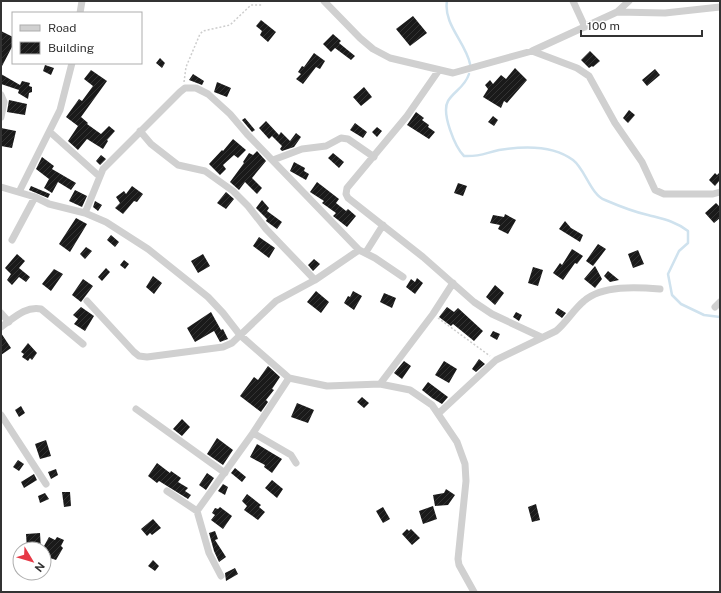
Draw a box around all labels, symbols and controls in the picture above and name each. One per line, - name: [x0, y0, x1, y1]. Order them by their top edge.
- legend: [12, 12, 142, 64]
- scale bar: [581, 12, 702, 38]
- text: 100 m: [587, 19, 620, 33]
- text: Road: [48, 21, 76, 35]
- text: Building: [48, 41, 94, 55]
- north arrow: [12, 541, 52, 581]
- text: N: [33, 560, 47, 574]

